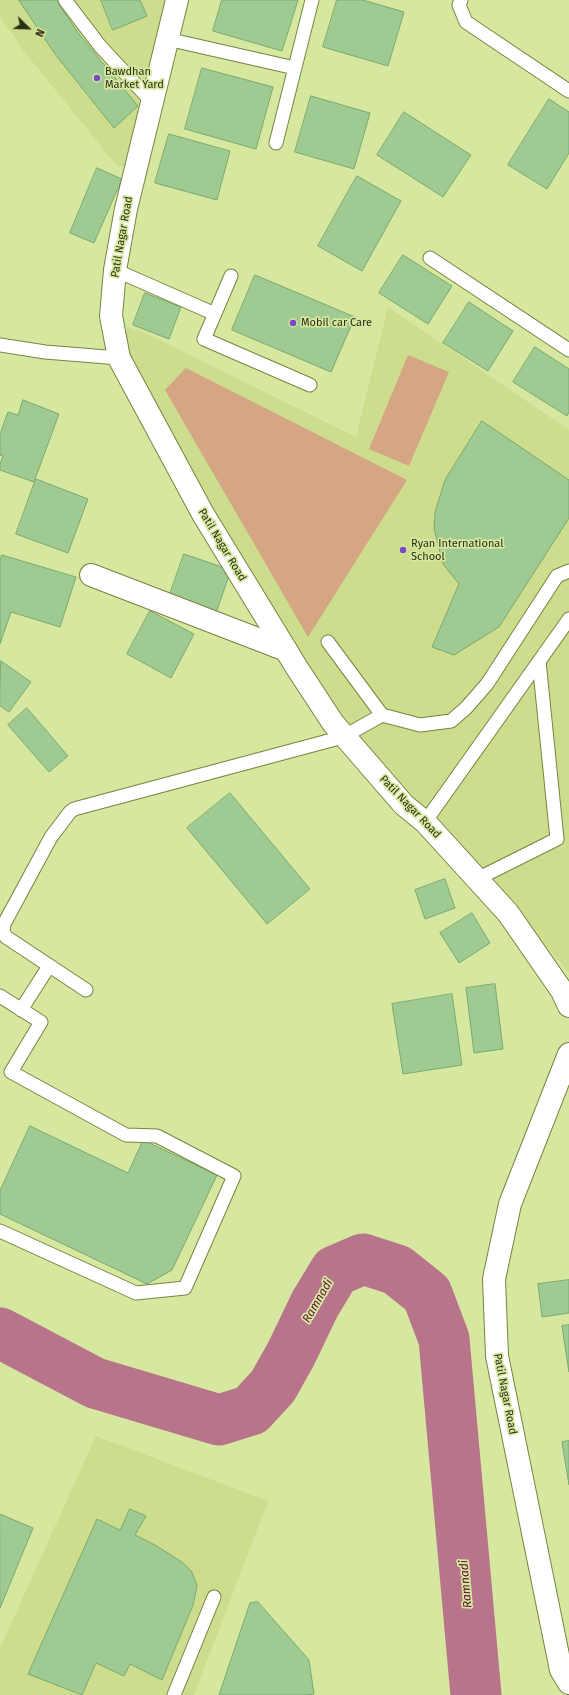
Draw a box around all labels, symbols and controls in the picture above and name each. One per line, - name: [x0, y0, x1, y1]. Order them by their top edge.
- north arrow: [8, 8, 48, 48]
- text: N: [32, 27, 47, 39]
- place label: Bawdhan Market Yard: [105, 65, 164, 91]
- marker: Bawdhan Market Yard: [92, 73, 102, 83]
- street label: Patil Nagar Road: [108, 195, 136, 279]
- place label: Mobil car Care: [301, 316, 372, 330]
- marker: Mobil car Care: [288, 318, 298, 328]
- street label: Patil Nagar Road: [195, 506, 249, 584]
- place label: Ryan International School: [411, 537, 503, 563]
- marker: Ryan International School: [398, 545, 408, 555]
- street label: Patil Nagar Road: [377, 773, 443, 841]
- water label: Ramnadi: [300, 1277, 336, 1325]
- street label: Patil Nagar Road: [491, 1352, 519, 1436]
- water label: Ramnadi: [457, 1559, 475, 1609]

